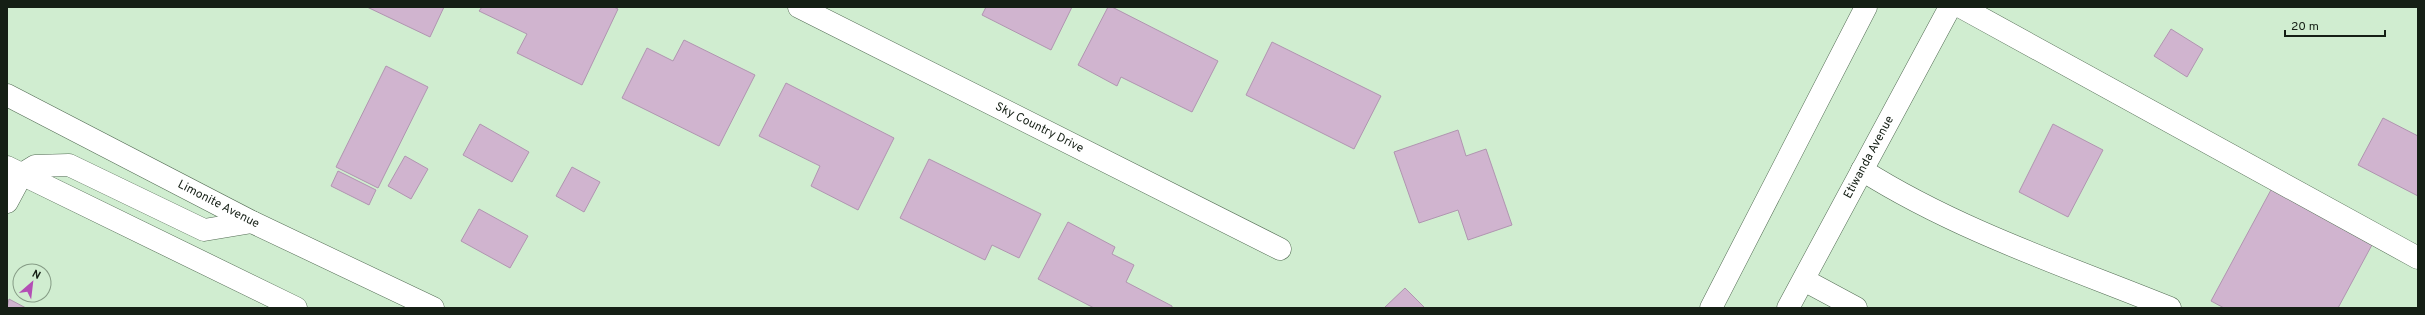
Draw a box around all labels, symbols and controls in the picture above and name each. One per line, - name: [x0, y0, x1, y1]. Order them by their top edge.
- scale bar: [2285, 12, 2385, 38]
- text: 20 m: [2291, 19, 2319, 35]
- street label: Sky Country Drive: [992, 99, 1086, 157]
- street label: Etiwanda Avenue: [1840, 113, 1898, 202]
- street label: Limonite Avenue: [175, 177, 262, 232]
- north arrow: [12, 263, 52, 303]
- text: N: [29, 267, 43, 283]

